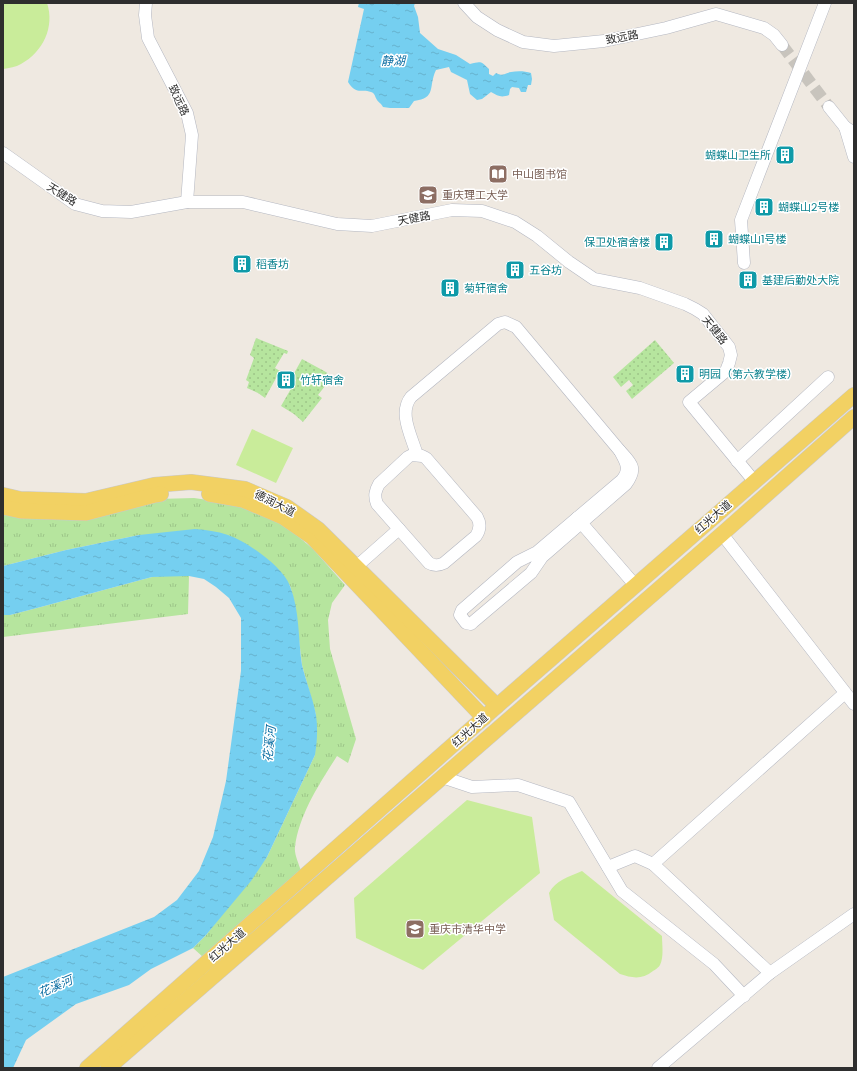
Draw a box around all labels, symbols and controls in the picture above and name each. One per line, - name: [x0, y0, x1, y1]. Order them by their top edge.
- street label: 致远路: [604, 26, 640, 48]
- water label: 静湖: [381, 52, 407, 69]
- street label: 致远路: [165, 82, 193, 118]
- building icon: 蝴蝶山卫生所: [774, 144, 796, 166]
- place label: 蝴蝶山卫生所: [705, 147, 771, 163]
- library icon: 中山图书馆: [487, 163, 509, 185]
- place label: 中山图书馆: [512, 166, 567, 182]
- street label: 天健路: [44, 178, 80, 210]
- school or university icon: 重庆理工大学: [417, 184, 439, 206]
- place label: 重庆理工大学: [442, 187, 508, 203]
- building icon: 蝴蝶山2号楼: [753, 196, 775, 218]
- place label: 蝴蝶山2号楼: [778, 199, 839, 215]
- street label: 天健路: [396, 207, 432, 229]
- building icon: 蝴蝶山1号楼: [703, 228, 725, 250]
- building icon: 保卫处宿舍楼: [653, 231, 675, 253]
- place label: 蝴蝶山1号楼: [728, 231, 787, 247]
- place label: 保卫处宿舍楼: [584, 234, 650, 250]
- building icon: 稻香坊: [231, 253, 253, 275]
- place label: 稻香坊: [256, 256, 289, 272]
- building icon: 五谷坊: [504, 259, 526, 281]
- place label: 五谷坊: [529, 262, 562, 278]
- building icon: 基建后勤处大院: [737, 269, 759, 291]
- place label: 基建后勤处大院: [762, 272, 839, 288]
- building icon: 菊轩宿舍: [439, 277, 461, 299]
- place label: 菊轩宿舍: [464, 280, 508, 296]
- street label: 天健路: [698, 312, 732, 348]
- building icon: 明园（第六教学楼）: [674, 363, 696, 385]
- place label: 明园（第六教学楼）: [699, 366, 798, 382]
- building icon: 竹轩宿舍: [275, 369, 297, 391]
- place label: 竹轩宿舍: [300, 372, 344, 388]
- street label: 德润大道: [252, 486, 298, 520]
- street label: 红光大道: [691, 497, 735, 537]
- street label: 红光大道: [448, 709, 492, 751]
- water label: 花溪河: [259, 723, 280, 763]
- school or university icon: 重庆市清华中学: [404, 918, 426, 940]
- place label: 重庆市清华中学: [429, 921, 506, 937]
- street label: 红光大道: [205, 925, 249, 965]
- water label: 花溪河: [35, 970, 77, 1001]

